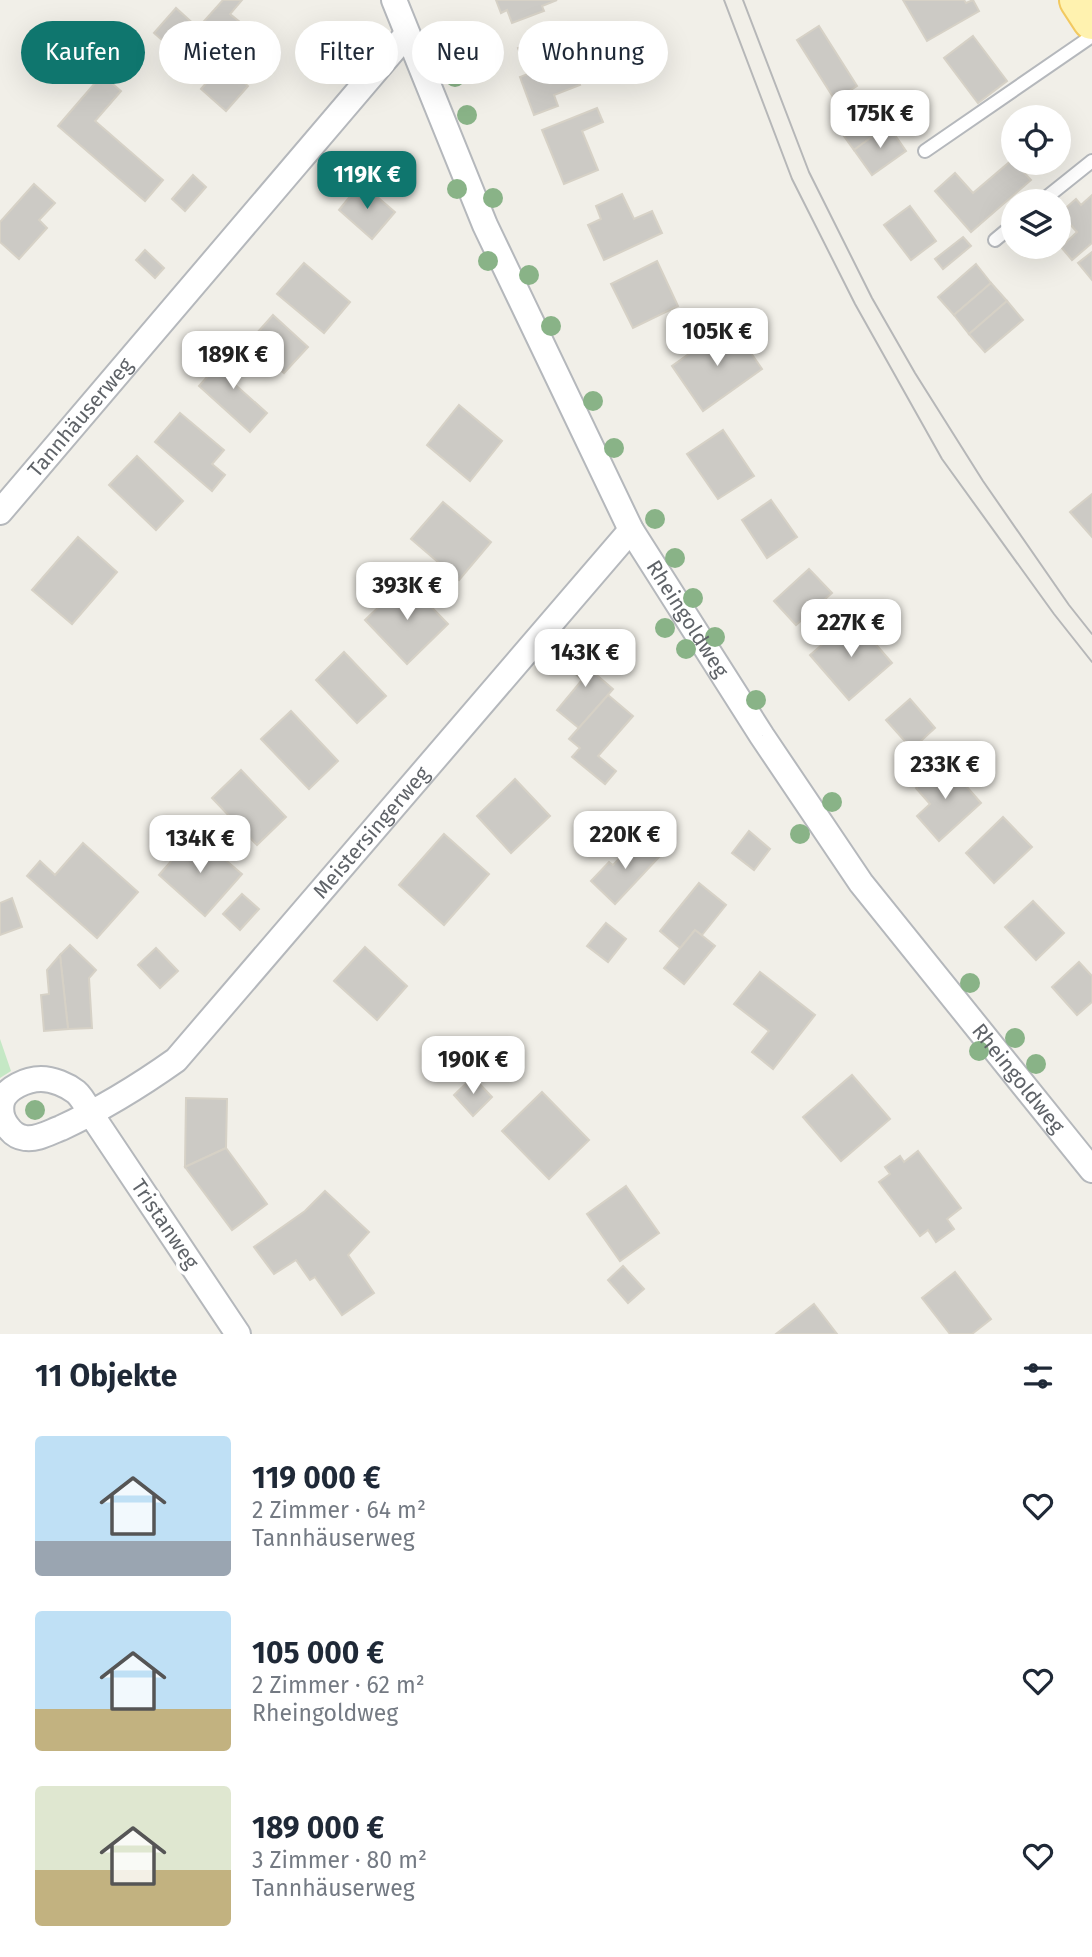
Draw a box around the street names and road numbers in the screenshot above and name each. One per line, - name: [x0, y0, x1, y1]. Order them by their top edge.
- street label: Tannhäuserweg: [22, 353, 139, 483]
- street label: Rheingoldweg: [641, 555, 734, 682]
- street label: Meistersingerweg: [307, 761, 435, 904]
- street label: Rheingoldweg: [966, 1018, 1070, 1139]
- street label: Tristanweg: [126, 1174, 205, 1274]

